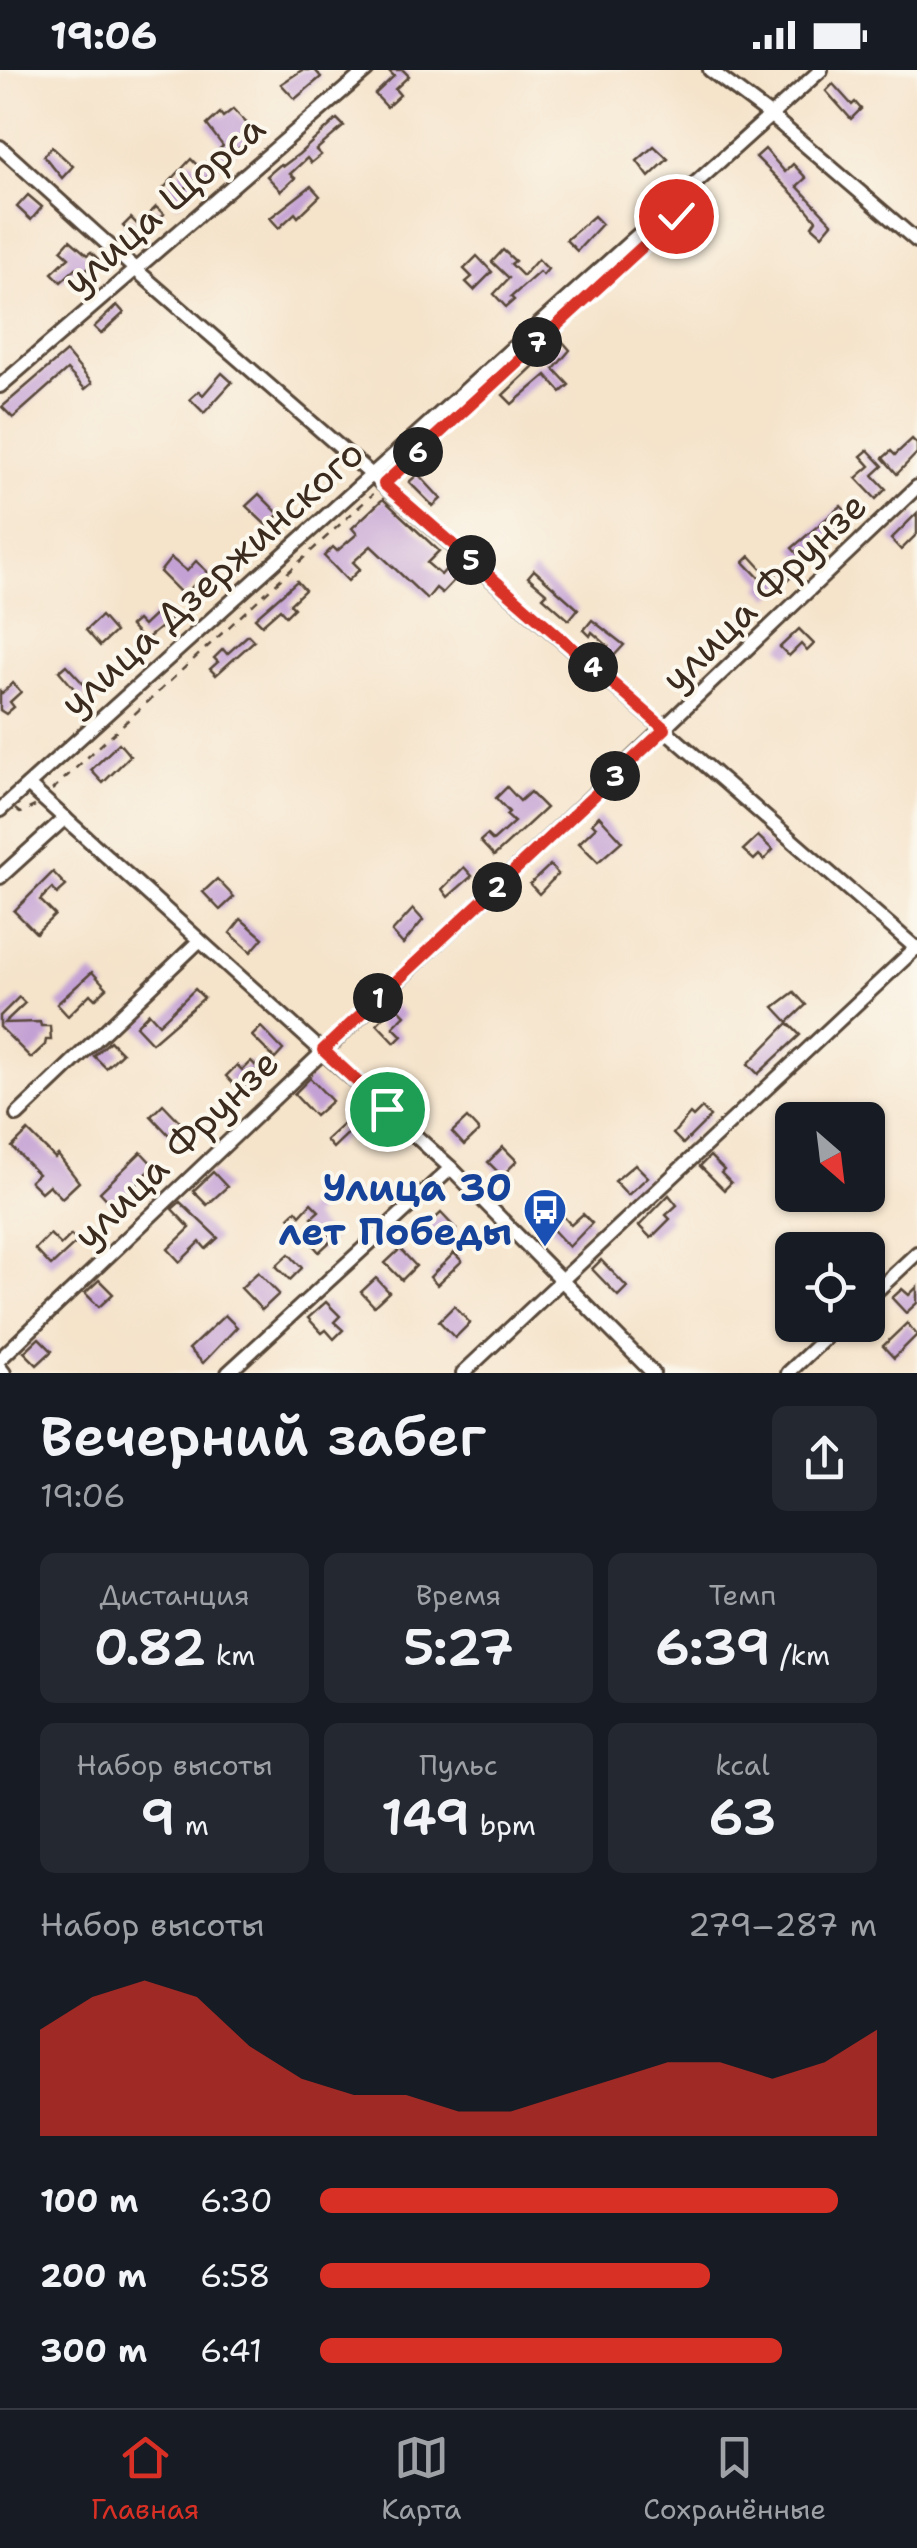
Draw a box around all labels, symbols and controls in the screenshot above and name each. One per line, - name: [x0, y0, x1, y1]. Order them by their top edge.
- text: 19:06: [50, 10, 157, 61]
- street label: улица Щорса: [52, 102, 276, 307]
- pin: [634, 174, 719, 259]
- icon: check: [649, 189, 704, 244]
- pin: 7: [512, 317, 562, 367]
- text: 7: [527, 323, 547, 361]
- pin: 6: [393, 427, 443, 477]
- street label: улица Дзержинского: [49, 428, 374, 728]
- text: 6: [408, 433, 428, 471]
- street label: улица Фрунзе: [650, 481, 877, 703]
- pin: 5: [446, 535, 496, 585]
- text: 5: [462, 541, 480, 579]
- pin: 4: [568, 642, 618, 692]
- text: 4: [583, 648, 603, 686]
- pin: 3: [590, 751, 640, 801]
- text: 3: [605, 757, 625, 795]
- pin: 2: [472, 862, 522, 912]
- text: 2: [487, 868, 507, 906]
- pin: 1: [353, 973, 403, 1023]
- text: 1: [372, 979, 384, 1017]
- street label: улица Фрунзе: [62, 1038, 289, 1260]
- pin: [345, 1067, 430, 1152]
- icon: arrive: [360, 1082, 415, 1137]
- north arrow: [775, 1102, 885, 1212]
- map controls: [775, 1102, 885, 1342]
- place label: Улица 30 лет Победы: [278, 1162, 512, 1257]
- bus stop icon: Улица 30 лет Победы: [522, 1187, 568, 1248]
- button: locate: [775, 1232, 885, 1342]
- text: Вечерний забег: [40, 1399, 486, 1473]
- button: share: [772, 1406, 877, 1511]
- text: 19:06: [40, 1474, 126, 1517]
- text: Дистанция: [99, 1576, 250, 1614]
- text: Время: [416, 1576, 501, 1614]
- text: Темп: [709, 1576, 776, 1614]
- text: 0.82: [94, 1614, 206, 1681]
- text: 5:27: [403, 1614, 514, 1681]
- text: 6:39: [655, 1614, 770, 1681]
- text: km: [206, 1636, 255, 1674]
- text: /km: [770, 1636, 830, 1674]
- text: Набор высоты: [76, 1746, 273, 1784]
- text: Пульс: [419, 1746, 498, 1784]
- text: kcal: [715, 1746, 770, 1784]
- text: 9: [140, 1784, 175, 1851]
- text: 149: [381, 1784, 470, 1851]
- text: 63: [709, 1784, 776, 1851]
- text: m: [175, 1806, 209, 1844]
- text: bpm: [470, 1806, 536, 1844]
- text: Набор высоты: [40, 1903, 265, 1946]
- text: 279–287 m: [688, 1903, 877, 1946]
- text: 100 m: [40, 2179, 139, 2222]
- text: 6:30: [200, 2179, 273, 2222]
- text: 200 m: [40, 2254, 147, 2297]
- text: 6:58: [200, 2254, 271, 2297]
- text: 300 m: [40, 2329, 147, 2372]
- text: 6:41: [200, 2329, 262, 2372]
- tab: Главная: [91, 2430, 199, 2528]
- tab: Карта: [381, 2430, 461, 2528]
- tab: Сохранённые: [643, 2430, 826, 2528]

